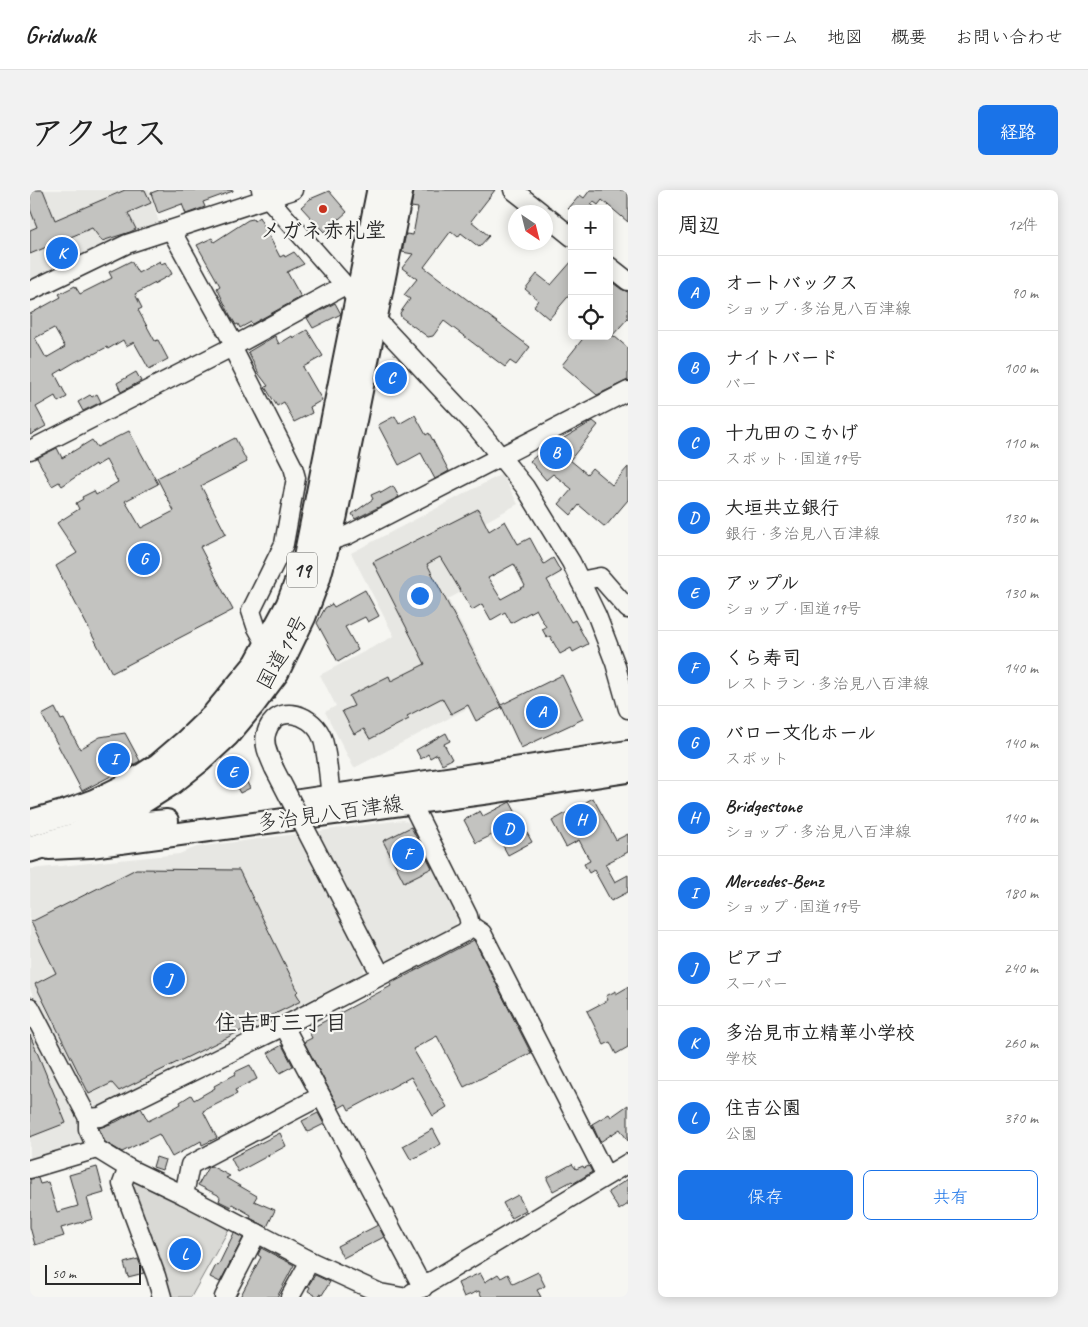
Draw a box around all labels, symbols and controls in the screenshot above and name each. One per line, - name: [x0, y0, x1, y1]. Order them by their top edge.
- text: Gridwalk: [25, 20, 95, 50]
- text: ホーム: [746, 26, 799, 48]
- text: 地図: [827, 26, 863, 48]
- text: 概要: [891, 26, 927, 48]
- text: お問い合わせ: [955, 26, 1063, 48]
- button: 経路: [978, 105, 1058, 155]
- text: アクセス: [30, 111, 168, 156]
- marker: メガネ赤札堂: [317, 203, 329, 215]
- north arrow: [508, 205, 553, 250]
- map controls: [568, 205, 613, 340]
- button: +: [568, 205, 613, 250]
- text: 周辺: [678, 212, 720, 238]
- text: 12件: [1008, 215, 1038, 235]
- place label: メガネ赤札堂: [260, 217, 386, 243]
- pin: K: [46, 234, 78, 272]
- button: −: [568, 250, 613, 295]
- text: オートバックス: [725, 271, 858, 295]
- text: A: [690, 283, 698, 303]
- text: 90 m: [1011, 283, 1038, 303]
- button: locate: [568, 295, 613, 340]
- text: ショップ · 多治見八百津線: [725, 299, 911, 319]
- text: ナイトバード: [725, 346, 839, 370]
- text: B: [690, 358, 698, 378]
- text: 100 m: [1004, 358, 1038, 378]
- pin: C: [375, 359, 407, 397]
- text: バー: [725, 374, 757, 394]
- text: 十九田のこかげ: [725, 421, 858, 445]
- text: C: [690, 433, 698, 453]
- text: 110 m: [1004, 433, 1038, 453]
- pin: B: [540, 434, 572, 472]
- text: スポット · 国道19号: [725, 449, 862, 469]
- text: 大垣共立銀行: [725, 496, 839, 520]
- text: D: [689, 508, 699, 528]
- text: 130 m: [1004, 508, 1038, 528]
- text: 銀行 · 多治見八百津線: [725, 524, 880, 544]
- pin: G: [128, 540, 160, 578]
- road number: 19: [287, 552, 317, 588]
- text: アップル: [725, 571, 800, 595]
- your location: [407, 583, 433, 609]
- text: E: [690, 583, 698, 603]
- text: 130 m: [1004, 583, 1038, 603]
- text: ショップ · 国道19号: [725, 599, 862, 619]
- street label: 国道19号: [251, 610, 313, 694]
- text: くら寿司: [725, 646, 801, 670]
- text: F: [690, 658, 698, 678]
- text: 140 m: [1004, 658, 1038, 678]
- text: レストラン · 多治見八百津線: [725, 674, 929, 694]
- pin: A: [526, 693, 558, 731]
- text: バロー文化ホール: [725, 721, 876, 745]
- text: G: [690, 733, 698, 753]
- text: 140 m: [1004, 733, 1038, 753]
- pin: I: [98, 740, 130, 778]
- text: スポット: [725, 749, 789, 769]
- pin: E: [217, 753, 249, 791]
- street label: 多治見八百津線: [255, 790, 405, 836]
- text: Bridgestone: [725, 794, 801, 818]
- pin: H: [565, 801, 597, 839]
- text: H: [689, 808, 699, 828]
- text: 140 m: [1004, 808, 1038, 828]
- pin: D: [493, 810, 525, 848]
- text: ショップ · 多治見八百津線: [725, 822, 911, 842]
- pin: F: [392, 835, 424, 873]
- text: Mercedes-Benz: [725, 869, 823, 893]
- text: I: [691, 883, 697, 903]
- text: 180 m: [1004, 883, 1038, 903]
- text: ショップ · 国道19号: [725, 897, 862, 917]
- text: ピアゴ: [725, 946, 782, 970]
- text: J: [691, 958, 697, 978]
- text: 240 m: [1004, 958, 1038, 978]
- pin: J: [153, 960, 185, 998]
- text: スーパー: [725, 974, 788, 994]
- district label: 住吉町三丁目: [215, 1009, 347, 1037]
- text: 多治見市立精華小学校: [725, 1021, 915, 1045]
- text: K: [690, 1033, 698, 1053]
- text: 260 m: [1004, 1033, 1038, 1053]
- text: 学校: [725, 1049, 757, 1069]
- text: 住吉公園: [725, 1096, 801, 1120]
- text: L: [691, 1108, 697, 1128]
- text: 370 m: [1004, 1108, 1038, 1128]
- text: 公園: [725, 1124, 757, 1144]
- button: 保存: [678, 1170, 853, 1220]
- button: 共有: [863, 1170, 1038, 1220]
- pin: L: [169, 1235, 201, 1273]
- scale bar: [45, 1262, 141, 1285]
- text: 50 m: [52, 1265, 76, 1282]

